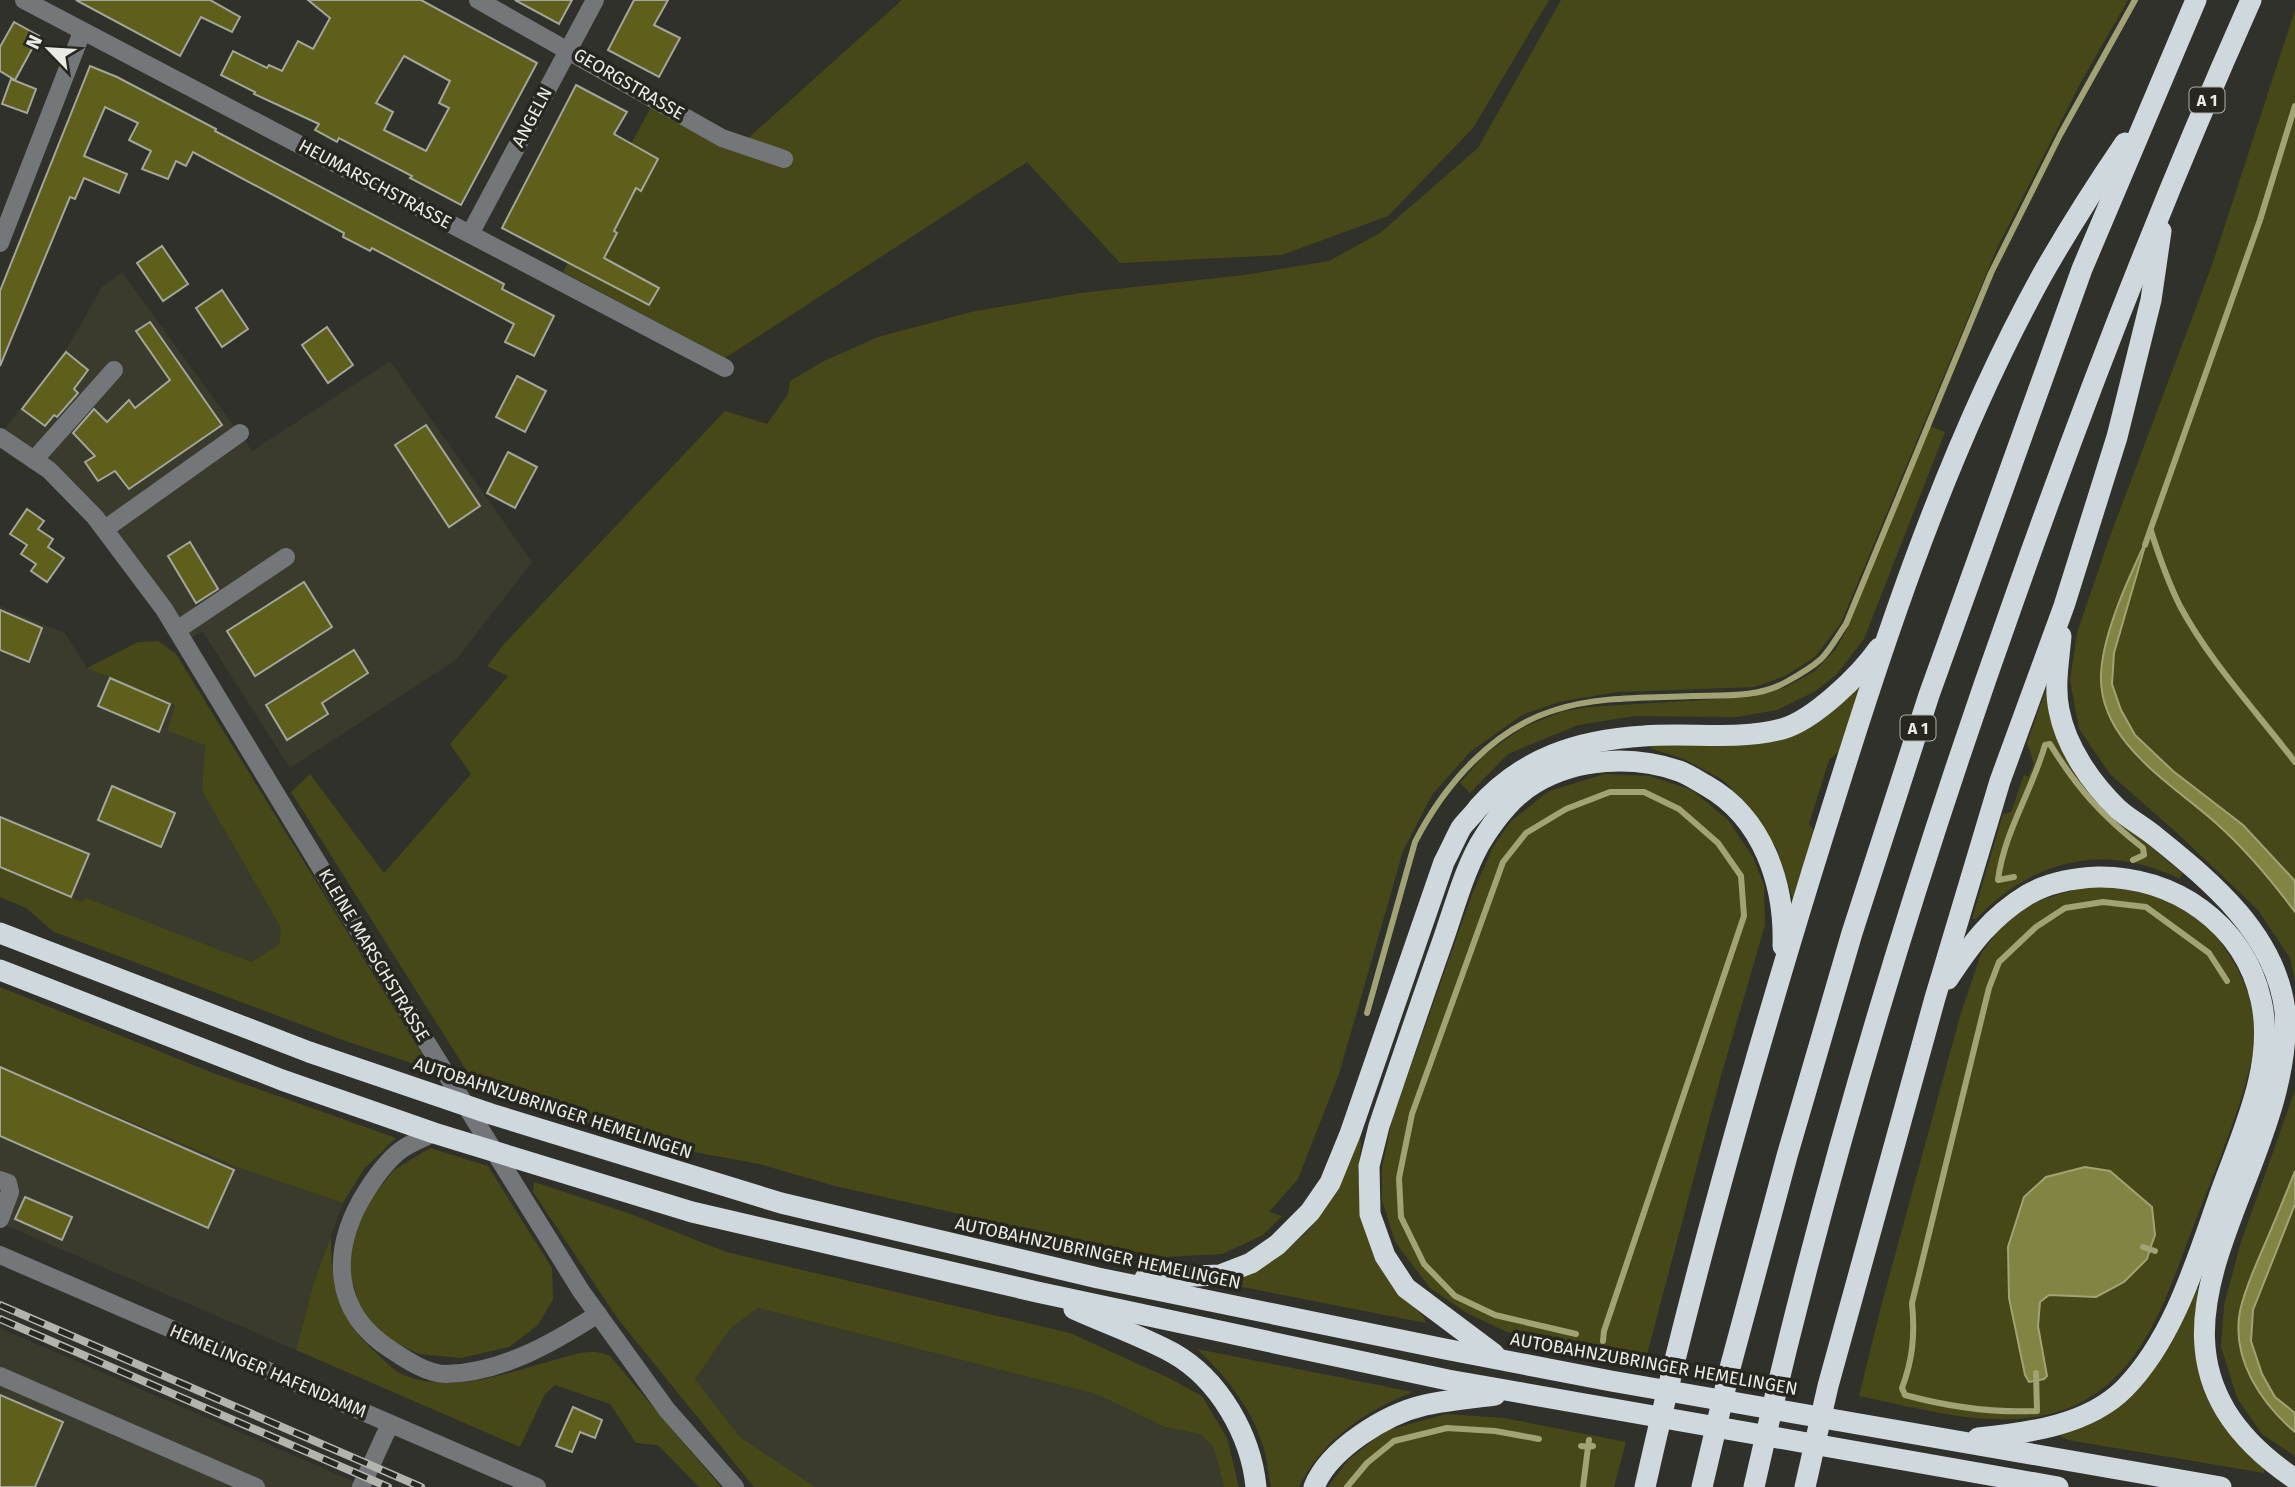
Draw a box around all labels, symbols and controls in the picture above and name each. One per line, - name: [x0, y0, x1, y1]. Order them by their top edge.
- north arrow: [14, 14, 84, 84]
- text: N: [21, 31, 47, 53]
- street label: GEORGSTRASSE: [570, 43, 688, 125]
- street label: ANGELN: [507, 83, 557, 151]
- road number: A 1: [2190, 88, 2224, 113]
- street label: HEUMARSCHSTRASSE: [295, 134, 455, 234]
- road number: A 1: [1900, 716, 1936, 740]
- street label: KLEINE MARSCHSTRASSE: [314, 865, 434, 1045]
- street label: AUTOBAHNZUBRINGER HEMELINGEN: [411, 1053, 695, 1163]
- street label: AUTOBAHNZUBRINGER HEMELINGEN: [953, 1212, 1243, 1294]
- street label: HEMELINGER HAFENDAMM: [166, 1319, 370, 1423]
- street label: AUTOBAHNZUBRINGER HEMELINGEN: [1509, 1328, 1799, 1400]

